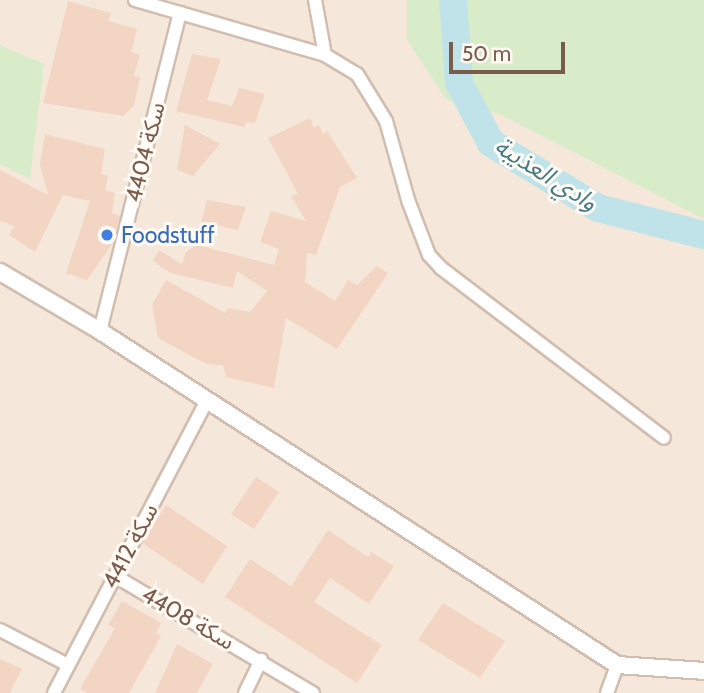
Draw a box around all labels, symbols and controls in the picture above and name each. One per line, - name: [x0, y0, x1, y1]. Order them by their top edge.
- scale bar: [452, 28, 568, 72]
- text: 50 m: [462, 41, 511, 66]
- street label: سكة 4404: [119, 99, 171, 205]
- water label: وادي العذيبة: [489, 131, 603, 217]
- place label: Foodstuff: [121, 221, 215, 249]
- marker: Foodstuff: [99, 227, 115, 243]
- street label: سكة 4412: [96, 499, 164, 593]
- street label: سكة 4408: [137, 580, 239, 656]

